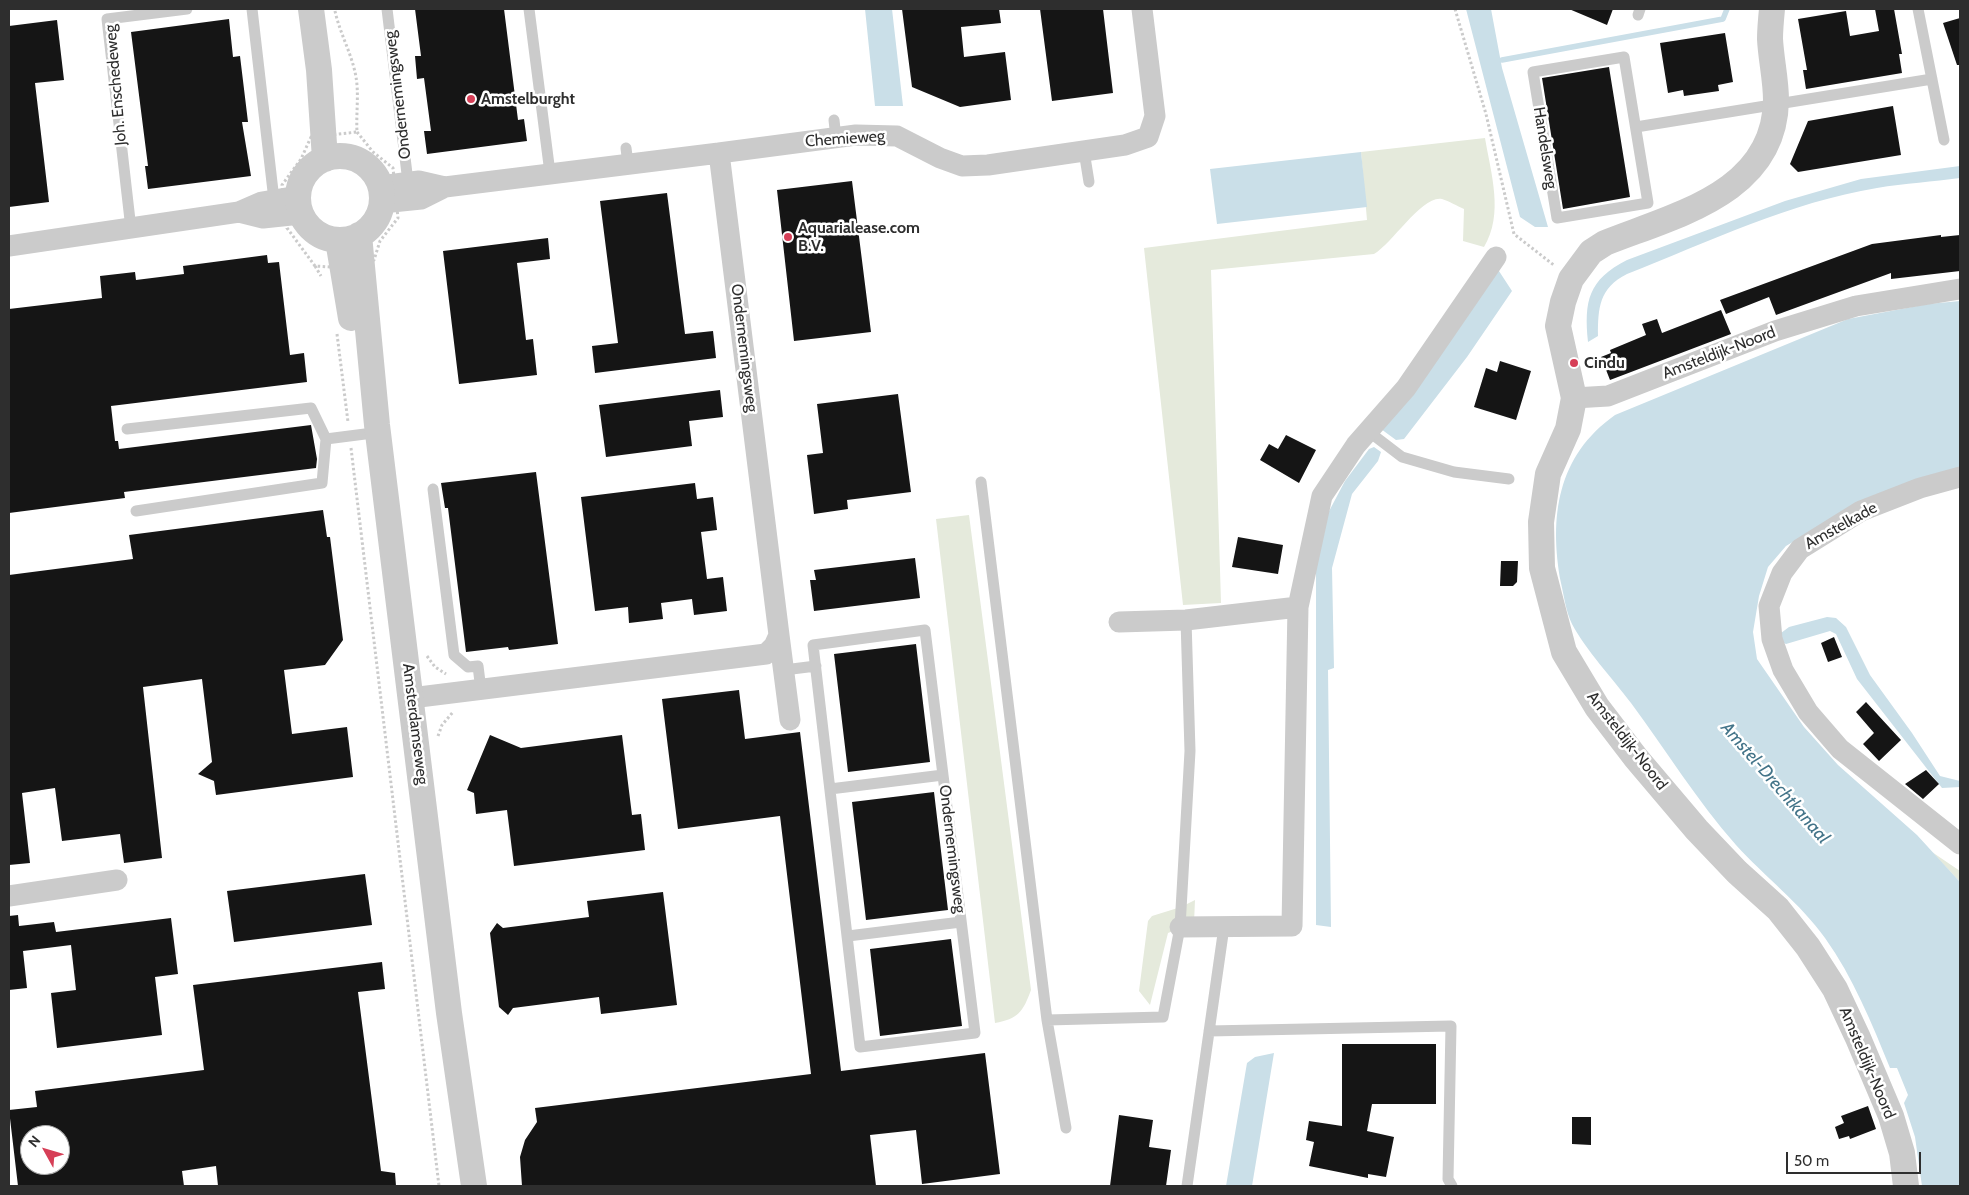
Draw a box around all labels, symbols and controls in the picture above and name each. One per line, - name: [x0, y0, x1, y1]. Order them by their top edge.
- street label: Joh. Enschedeweg: [101, 24, 131, 146]
- street label: Ondernemingsweg: [381, 30, 415, 160]
- place label: Amstelburght: [481, 89, 575, 109]
- marker: Amstelburght: [465, 93, 477, 105]
- street label: Handelsweg: [1529, 106, 1561, 190]
- street label: Chemieweg: [804, 127, 886, 151]
- place label: Aquarialease.com B.V.: [798, 218, 920, 256]
- marker: Aquarialease.com B.V.: [782, 231, 794, 243]
- street label: Ondernemingsweg: [727, 283, 761, 413]
- street label: Amsteldijk-Noord: [1660, 323, 1778, 383]
- place label: Cindu: [1584, 353, 1625, 373]
- marker: Cindu: [1568, 357, 1580, 369]
- street label: Amstelkade: [1802, 498, 1880, 554]
- street label: Amsterdamseweg: [398, 662, 432, 786]
- street label: Amsteldijk-Noord: [1583, 688, 1671, 794]
- water label: Amstel-Drechtkanaal: [1716, 718, 1834, 848]
- street label: Ondernemingsweg: [935, 784, 969, 914]
- street label: Amsteldijk-Noord: [1835, 1004, 1899, 1122]
- north arrow: [20, 1125, 70, 1175]
- text: N: [24, 1132, 44, 1151]
- scale bar: [1789, 1142, 1924, 1174]
- text: 50 m: [1794, 1152, 1829, 1170]

